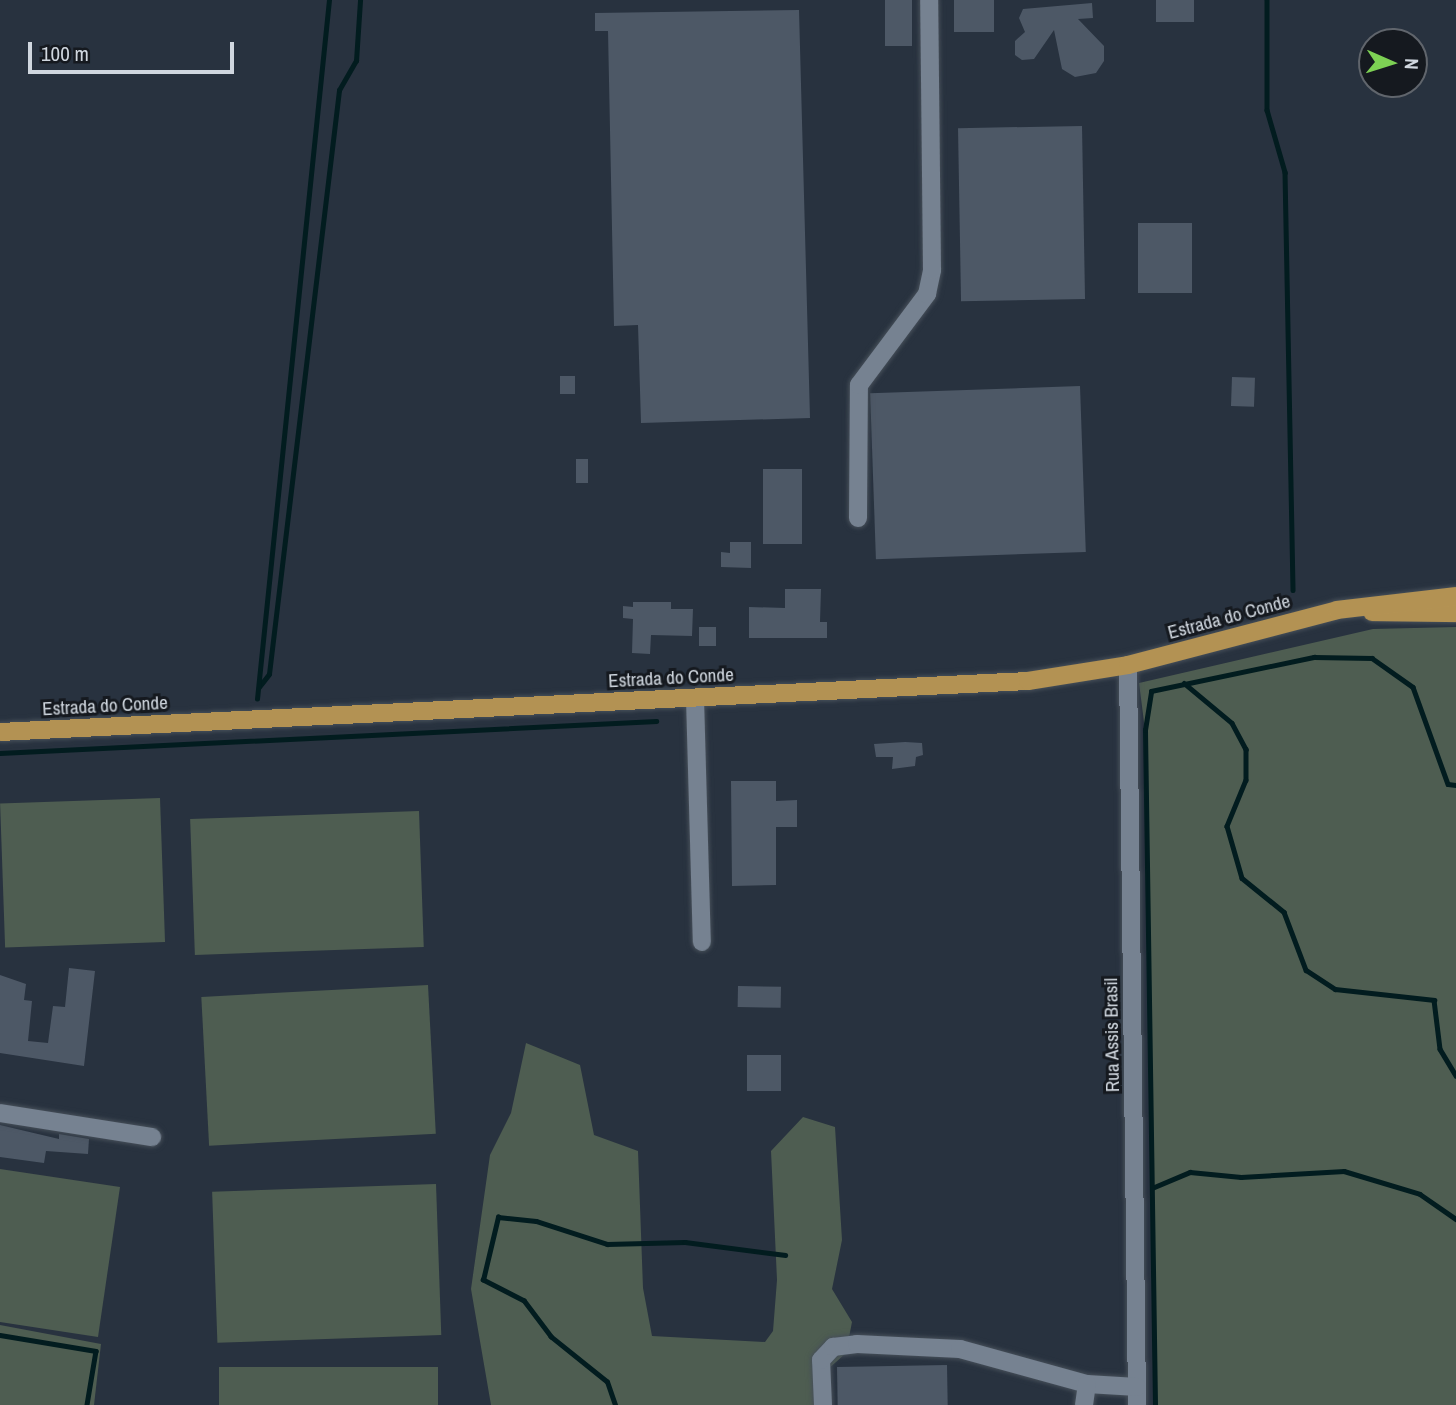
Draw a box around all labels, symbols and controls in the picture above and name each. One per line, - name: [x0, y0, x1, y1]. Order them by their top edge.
- scale bar: [32, 28, 238, 72]
- north arrow: [1358, 28, 1428, 98]
- text: 100 m: [41, 39, 89, 68]
- text: N: [1399, 58, 1425, 70]
- street label: Estrada do Conde: [1165, 590, 1293, 644]
- street label: Estrada do Conde: [608, 663, 734, 693]
- street label: Estrada do Conde: [42, 691, 168, 721]
- street label: Rua Assis Brasil: [1100, 977, 1124, 1093]

